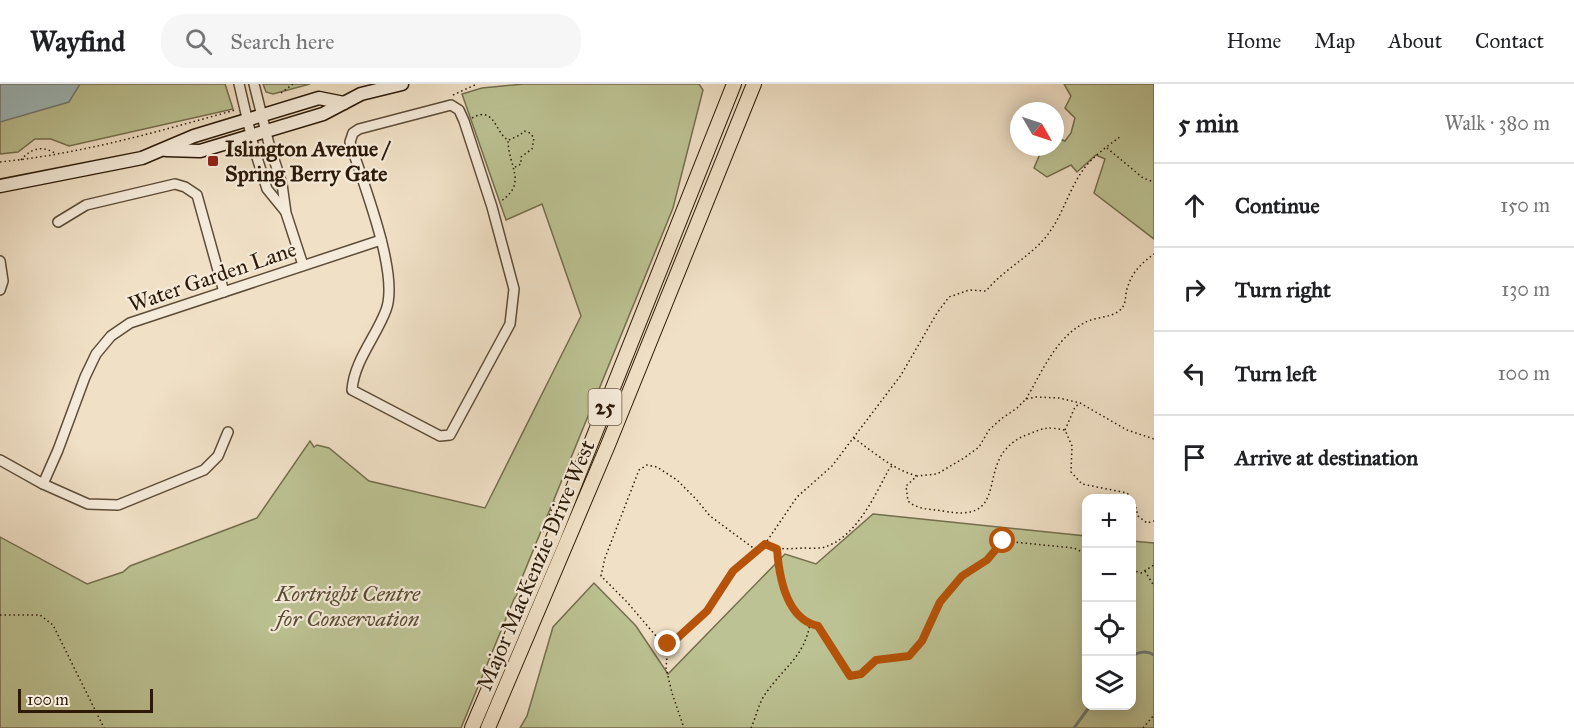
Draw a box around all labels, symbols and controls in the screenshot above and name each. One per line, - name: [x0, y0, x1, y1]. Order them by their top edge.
- search box: [161, 14, 581, 68]
- text: Wayfind: [30, 24, 125, 59]
- icon: search: [182, 25, 215, 58]
- text: Search here: [230, 28, 334, 55]
- text: Home: [1226, 28, 1281, 54]
- text: Map: [1314, 28, 1355, 54]
- text: About: [1388, 28, 1442, 54]
- text: Contact: [1475, 28, 1544, 54]
- north arrow: [1010, 102, 1064, 156]
- text: 5 min: [1178, 107, 1239, 139]
- text: Walk · 380 m: [1444, 111, 1550, 135]
- place label: Islington Avenue / Spring Berry Gate: [225, 135, 392, 187]
- marker: Islington Avenue / Spring Berry Gate: [206, 154, 220, 168]
- icon: ahead: [1178, 189, 1211, 222]
- text: Continue: [1235, 192, 1320, 219]
- text: 150 m: [1500, 193, 1550, 217]
- street label: Water Garden Lane: [125, 235, 300, 318]
- icon: right: [1178, 273, 1211, 306]
- text: Turn right: [1235, 276, 1331, 303]
- text: 130 m: [1501, 277, 1550, 301]
- icon: left: [1178, 357, 1211, 390]
- text: Turn left: [1235, 360, 1317, 387]
- text: 100 m: [1498, 361, 1550, 385]
- road number: 25: [588, 389, 622, 425]
- street label: Major MacKenzie Drive West: [470, 436, 601, 695]
- icon: arrive: [1178, 441, 1211, 474]
- text: Arrive at destination: [1235, 444, 1418, 471]
- map controls: [1082, 494, 1136, 710]
- button: +: [1082, 494, 1136, 548]
- route start: [989, 527, 1015, 553]
- button: −: [1082, 548, 1136, 602]
- park label: Kortright Centre for Conservation: [270, 580, 421, 632]
- button: locate: [1082, 602, 1136, 656]
- route end: [654, 630, 680, 656]
- button: layers: [1082, 656, 1136, 710]
- scale bar: [18, 686, 153, 714]
- text: 100 m: [27, 690, 69, 709]

